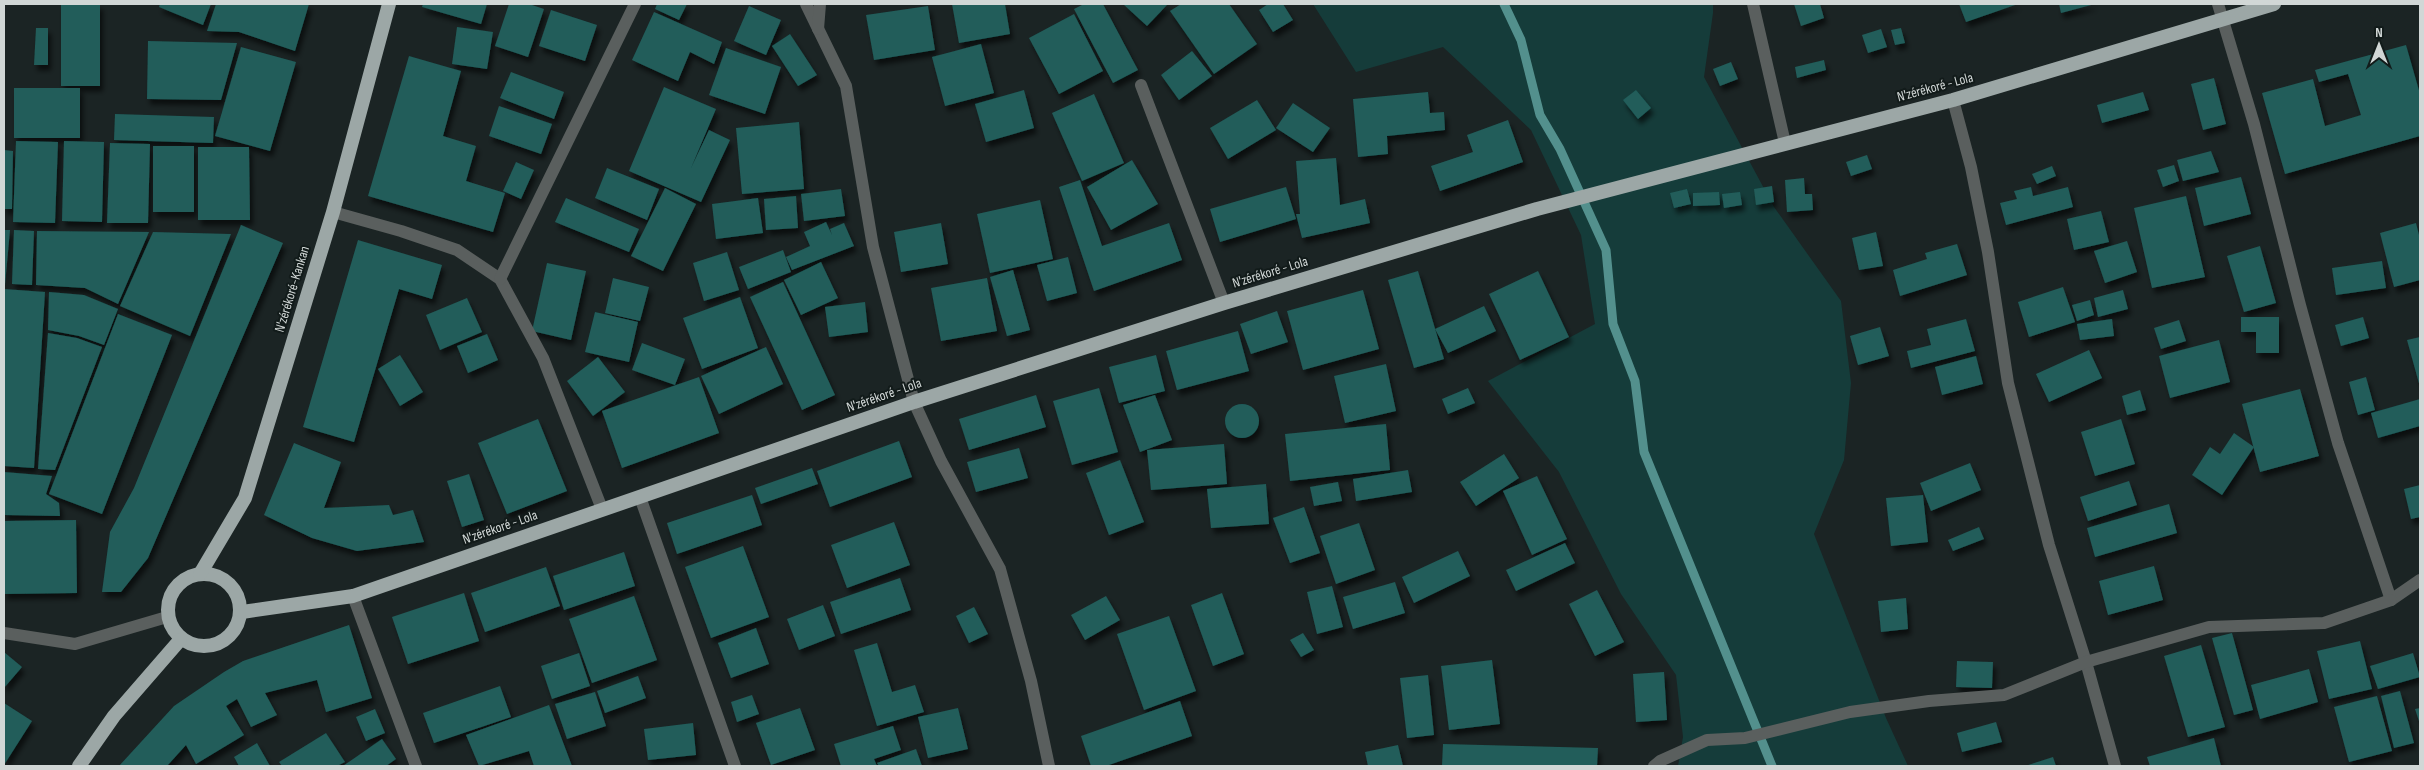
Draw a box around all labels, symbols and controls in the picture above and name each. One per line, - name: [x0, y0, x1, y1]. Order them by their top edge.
- north arrow: [2354, 20, 2404, 70]
- text: N: [2375, 24, 2383, 41]
- street label: N'zérékoré - Lola: [1895, 69, 1975, 105]
- street label: N'zérékoré-Kankan: [271, 244, 313, 334]
- street label: N'zérékoré - Lola: [1230, 252, 1310, 292]
- street label: N'zérékoré - Lola: [844, 374, 924, 416]
- street label: N'zérékoré - Lola: [460, 506, 540, 548]

